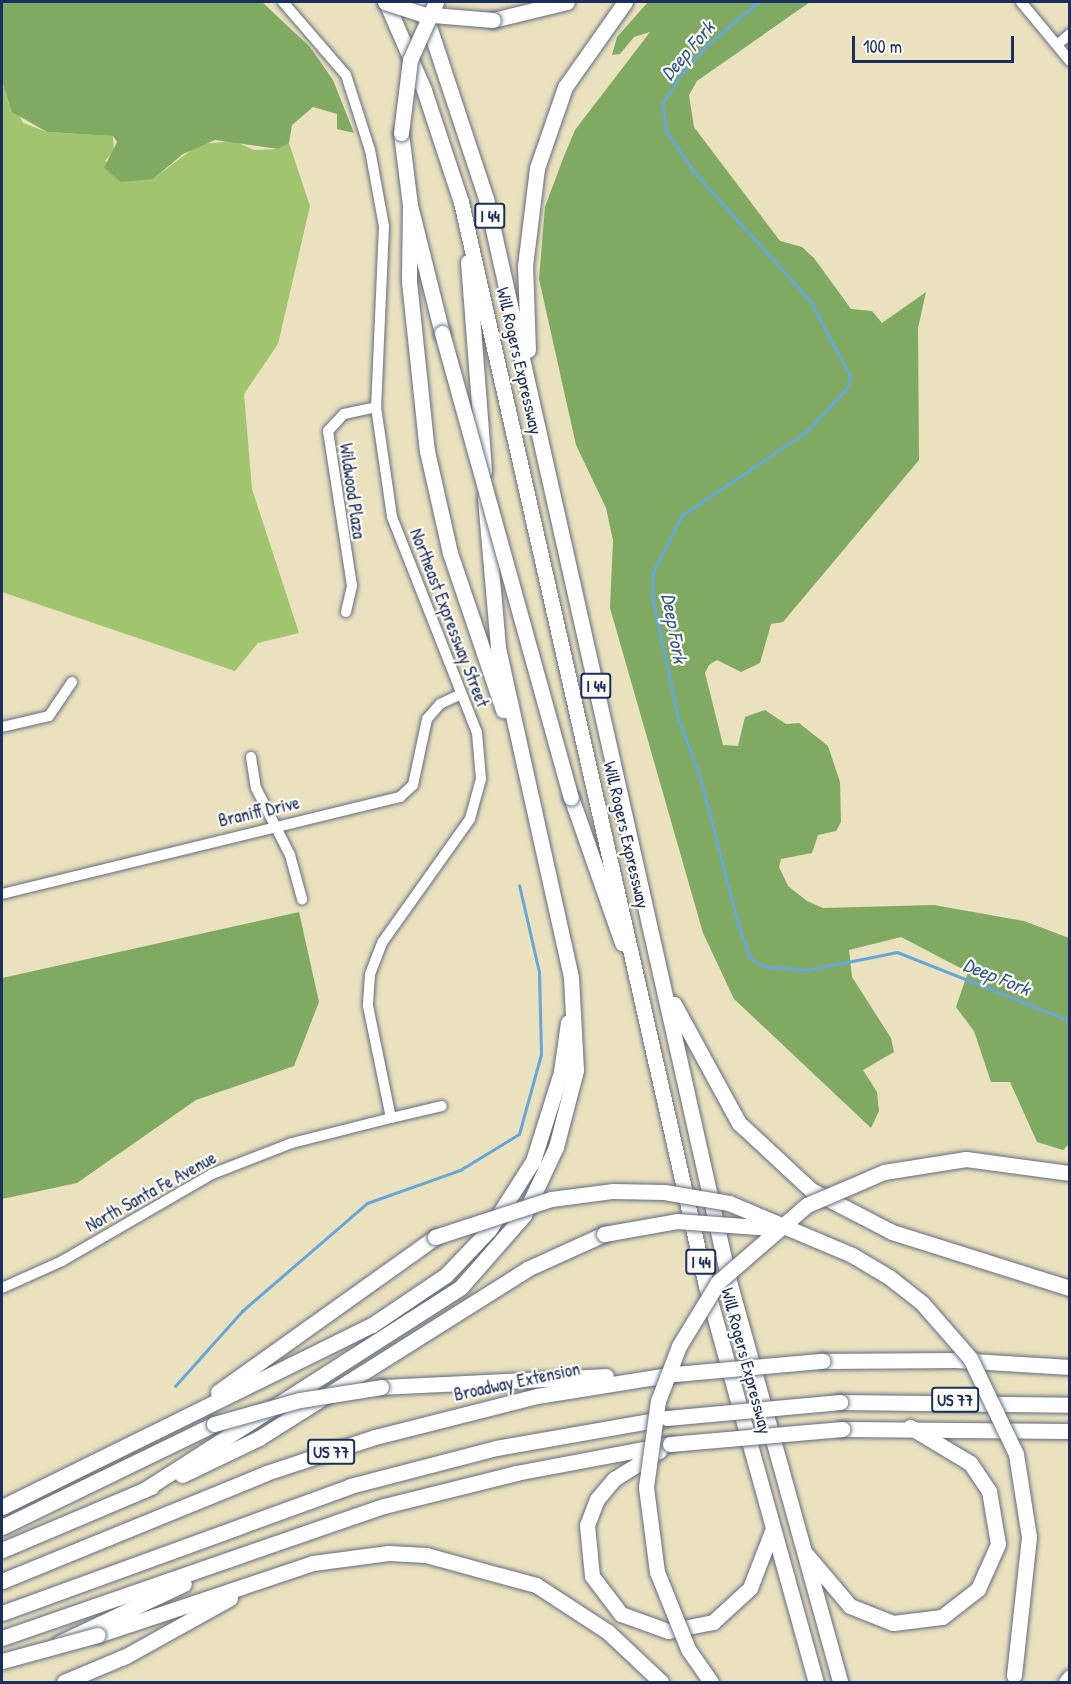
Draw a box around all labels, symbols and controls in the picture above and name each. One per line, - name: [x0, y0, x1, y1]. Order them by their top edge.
- water label: Deep Fork: [655, 16, 719, 84]
- scale bar: [855, 24, 1017, 62]
- text: 100 m: [863, 34, 902, 59]
- road number: I 44: [474, 203, 506, 229]
- street label: Will Rogers Expressway: [492, 285, 546, 437]
- street label: Wildwood Plaza: [335, 442, 369, 540]
- street label: Northeast Expressway Street: [405, 526, 493, 710]
- water label: Deep Fork: [657, 591, 693, 665]
- road number: I 44: [580, 673, 612, 699]
- street label: Will Rogers Expressway: [599, 759, 653, 911]
- street label: Braniff Drive: [216, 792, 302, 832]
- water label: Deep Fork: [960, 952, 1034, 1000]
- street label: North Santa Fe Avenue: [82, 1147, 220, 1237]
- road number: I 44: [684, 1249, 718, 1275]
- street label: Will Rogers Expressway: [716, 1286, 776, 1436]
- street label: Broadway Extension: [452, 1358, 582, 1406]
- road number: US 77: [931, 1387, 979, 1413]
- road number: US 77: [307, 1439, 355, 1465]

